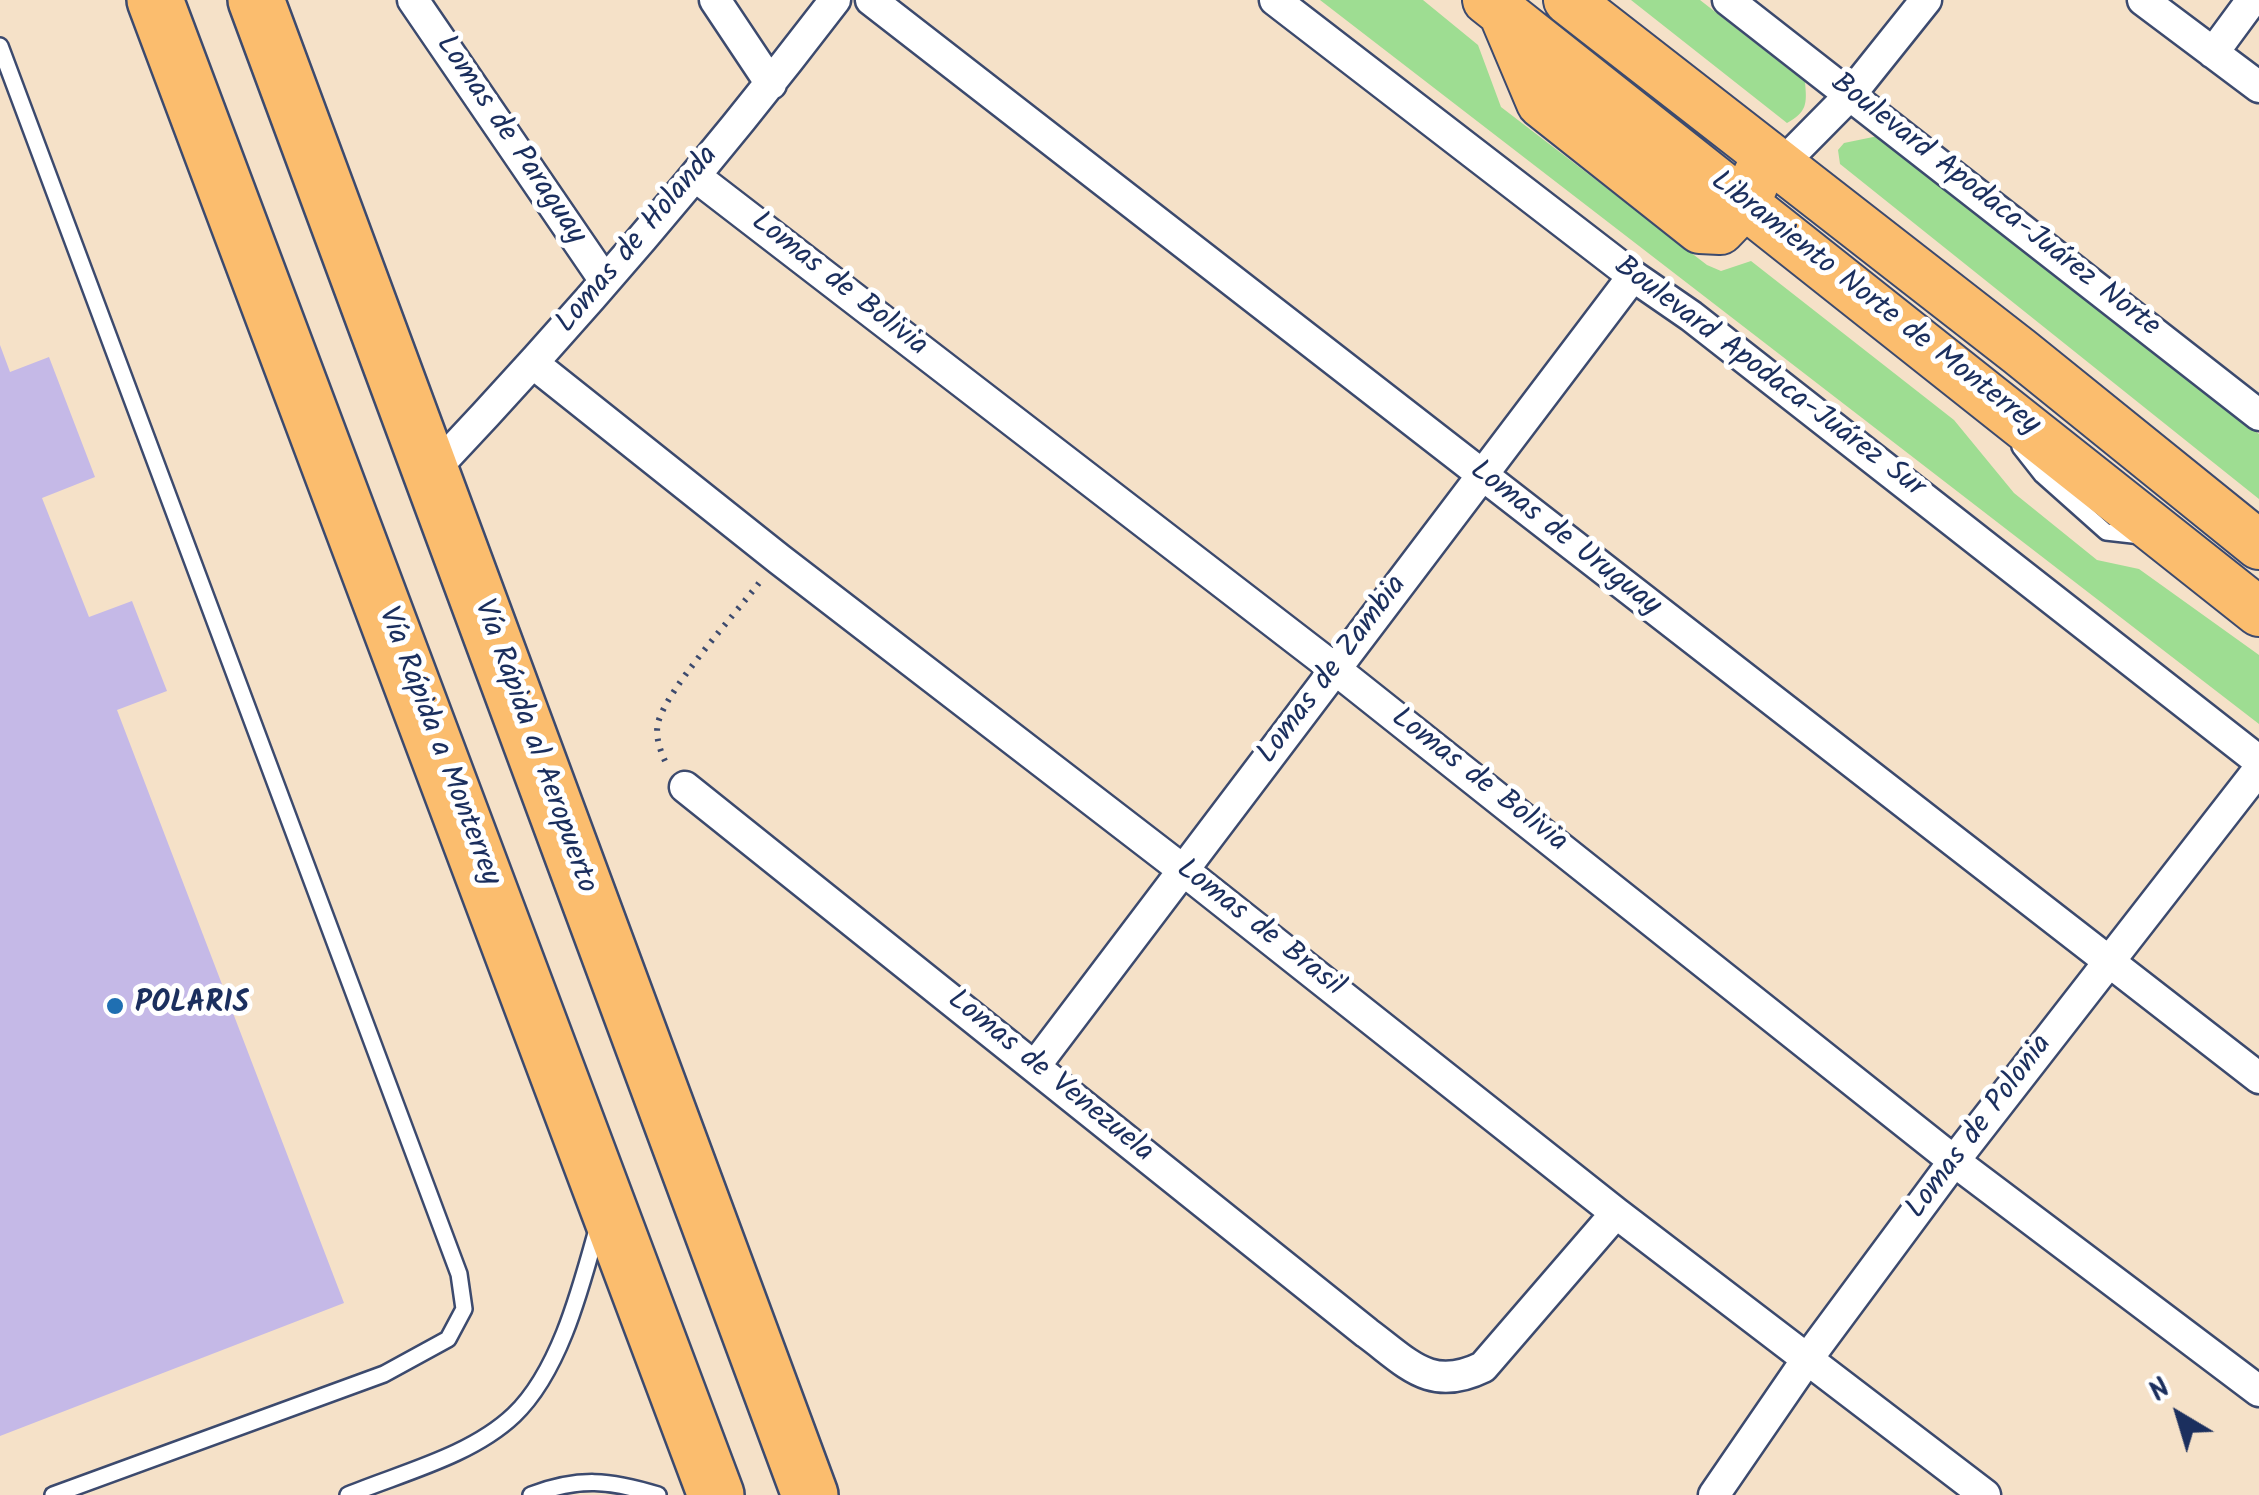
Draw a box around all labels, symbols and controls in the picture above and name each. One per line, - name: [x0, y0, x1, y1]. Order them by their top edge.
- street label: Lomas de Paraguay: [426, 30, 592, 252]
- street label: Boulevard Apodaca-Juárez Norte: [1822, 67, 2166, 347]
- street label: Lomas de Holanda: [550, 140, 728, 342]
- street label: Libramiento Norte de Monterrey: [1702, 165, 2046, 445]
- street label: Lomas de Bolivia: [742, 206, 934, 366]
- street label: Boulevard Apodaca-Juárez Sur: [1606, 250, 1930, 508]
- street label: Lomas de Uruguay: [1461, 454, 1667, 626]
- street label: Lomas de Zambia: [1251, 570, 1417, 772]
- street label: Vía Rápida al Aeropuerto: [463, 595, 603, 899]
- street label: Vía Rápida a Monterrey: [367, 603, 507, 891]
- street label: Lomas de Bolivia: [1382, 702, 1574, 862]
- street label: Lomas de Brasil: [1168, 853, 1350, 1007]
- street label: Lomas de Venezuela: [939, 984, 1159, 1172]
- place label: POLARIS: [135, 988, 249, 1024]
- marker: POLARIS: [104, 995, 126, 1017]
- street label: Lomas de Polonia: [1900, 1029, 2062, 1227]
- north arrow: [2129, 1365, 2229, 1465]
- text: N: [2139, 1368, 2181, 1414]

